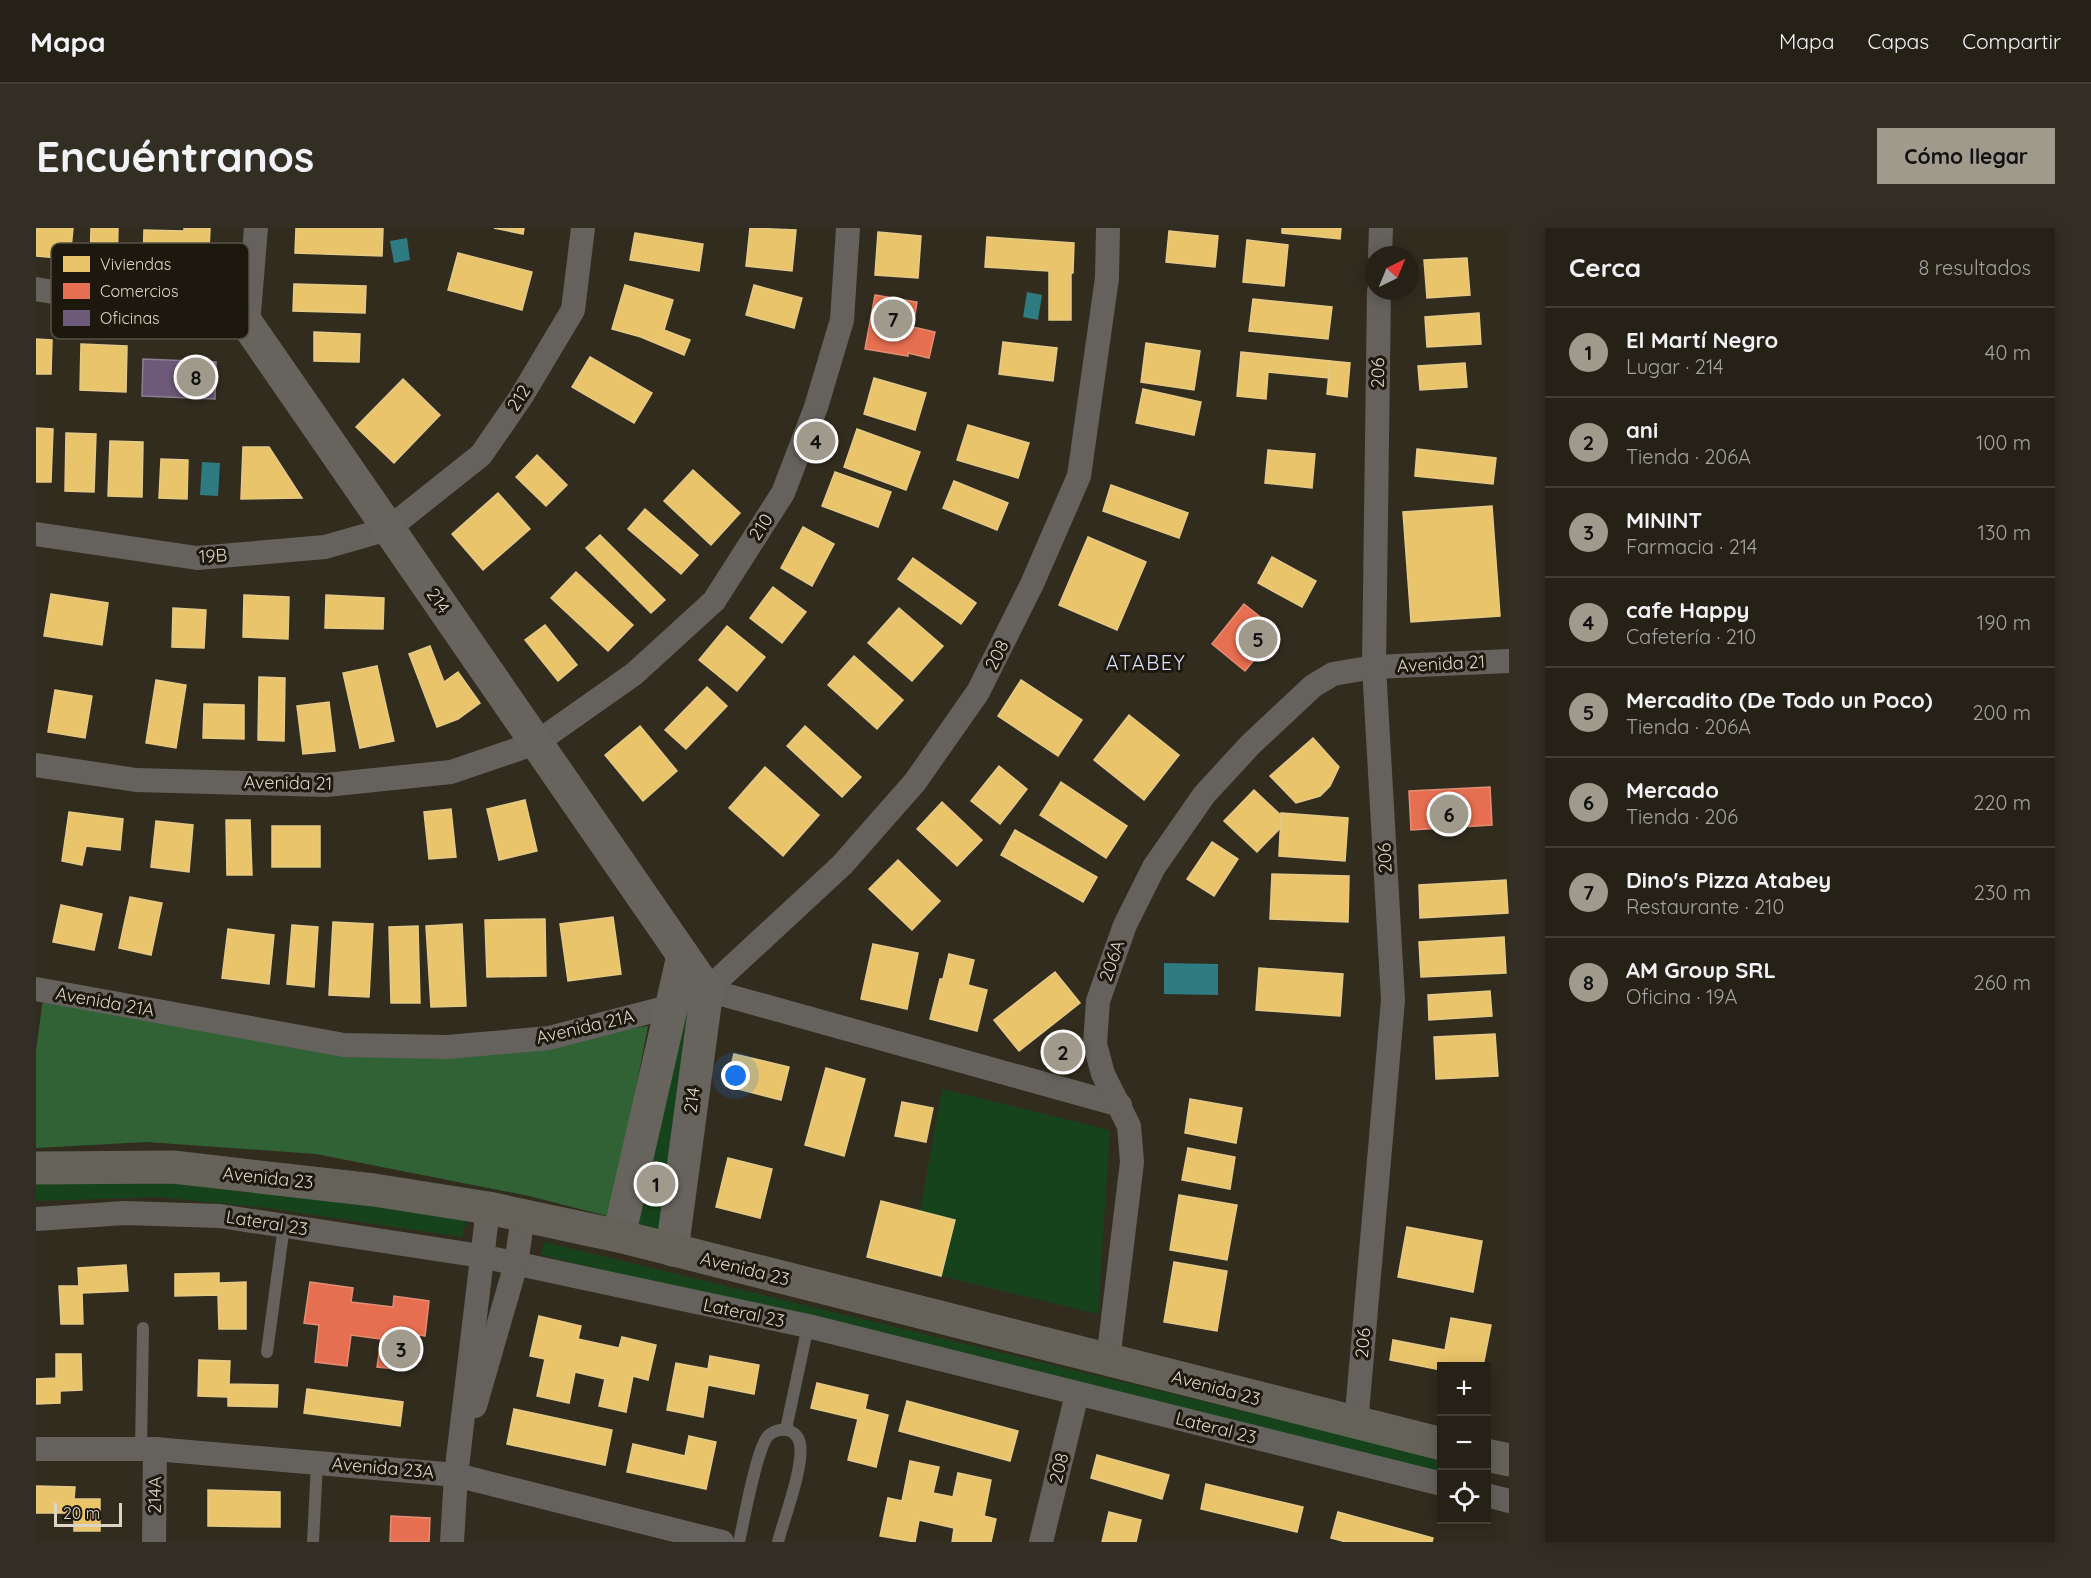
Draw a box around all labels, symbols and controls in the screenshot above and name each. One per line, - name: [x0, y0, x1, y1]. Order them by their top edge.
- text: Mapa: [30, 24, 106, 59]
- text: Mapa: [1779, 28, 1834, 54]
- text: Capas: [1867, 28, 1929, 54]
- text: Compartir: [1962, 28, 2061, 54]
- button: Cómo llegar: [1877, 128, 2055, 184]
- text: Encuéntranos: [36, 130, 314, 183]
- legend: [51, 243, 249, 339]
- north arrow: [1365, 246, 1419, 300]
- text: Cerca: [1569, 251, 1641, 284]
- text: Viviendas: [100, 254, 171, 274]
- text: 8 resultados: [1918, 255, 2031, 280]
- text: Comercios: [100, 281, 178, 301]
- pin: 7: [874, 296, 912, 341]
- text: Oficinas: [100, 308, 160, 328]
- text: El Martí Negro: [1626, 326, 1778, 354]
- text: 1: [1585, 340, 1592, 365]
- text: 40 m: [1985, 340, 2031, 365]
- pin: 8: [176, 354, 216, 400]
- text: Lugar · 214: [1626, 354, 1724, 379]
- street label: 206: [1366, 357, 1389, 388]
- street label: 212: [502, 380, 535, 415]
- text: ani: [1626, 416, 1658, 444]
- pin: 4: [796, 418, 836, 464]
- text: 2: [1583, 430, 1594, 455]
- text: 100 m: [1976, 430, 2031, 455]
- text: Tienda · 206A: [1626, 444, 1751, 469]
- text: MININT: [1626, 506, 1702, 534]
- street label: 210: [743, 509, 778, 544]
- text: 3: [1583, 520, 1594, 545]
- text: 130 m: [1978, 520, 2031, 545]
- text: Farmacia · 214: [1626, 534, 1757, 559]
- street label: 19B: [198, 543, 228, 568]
- street label: 214: [422, 584, 455, 618]
- text: cafe Happy: [1626, 596, 1750, 624]
- text: 4: [1583, 610, 1594, 635]
- text: 190 m: [1977, 610, 2031, 635]
- pin: 5: [1238, 616, 1278, 662]
- text: Cafetería · 210: [1626, 624, 1756, 649]
- street label: 208: [979, 636, 1014, 674]
- district label: ATABEY: [1106, 650, 1186, 675]
- street label: Avenida 21: [1396, 650, 1486, 677]
- text: Mercadito (De Todo un Poco): [1626, 686, 1933, 714]
- text: 5: [1583, 700, 1594, 725]
- text: 200 m: [1972, 700, 2031, 725]
- text: Tienda · 206A: [1626, 714, 1751, 739]
- street label: Avenida 21: [244, 770, 332, 795]
- text: Mercado: [1626, 776, 1719, 804]
- text: 6: [1583, 790, 1594, 815]
- text: 220 m: [1973, 790, 2031, 815]
- pin: 6: [1430, 792, 1468, 836]
- text: Tienda · 206: [1626, 804, 1738, 829]
- street label: 206: [1372, 842, 1397, 874]
- text: Dino's Pizza Atabey: [1626, 866, 1831, 894]
- text: 7: [1583, 880, 1594, 905]
- text: 230 m: [1974, 880, 2031, 905]
- text: Restaurante · 210: [1626, 894, 1784, 919]
- street label: 206A: [1094, 937, 1129, 984]
- text: AM Group SRL: [1626, 956, 1776, 984]
- text: 8: [1583, 970, 1594, 995]
- text: 260 m: [1974, 970, 2031, 995]
- street label: Avenida 21A: [54, 981, 157, 1022]
- text: Oficina · 19A: [1626, 984, 1737, 1009]
- street label: Avenida 21A: [534, 1004, 637, 1049]
- pin: 2: [1044, 1030, 1082, 1074]
- your location: [721, 1061, 750, 1090]
- street label: 214: [678, 1086, 705, 1114]
- street label: Avenida 23: [222, 1161, 315, 1194]
- pin: 1: [636, 1162, 676, 1206]
- street label: Lateral 23: [224, 1205, 310, 1240]
- street label: Avenida 23: [698, 1246, 792, 1291]
- street label: Lateral 23: [701, 1293, 787, 1332]
- pin: 3: [382, 1326, 421, 1372]
- street label: 206: [1350, 1327, 1375, 1359]
- map controls: [1437, 1362, 1491, 1524]
- button: +: [1437, 1362, 1491, 1416]
- street label: Avenida 23: [1169, 1365, 1263, 1410]
- street label: Lateral 23: [1173, 1406, 1259, 1449]
- button: −: [1437, 1416, 1491, 1470]
- street label: 208: [1044, 1450, 1073, 1485]
- street label: Avenida 23A: [331, 1452, 436, 1483]
- button: locate: [1437, 1470, 1491, 1524]
- street label: 214A: [143, 1476, 166, 1514]
- scale bar: [54, 1500, 122, 1528]
- text: 20 m: [63, 1503, 100, 1523]

